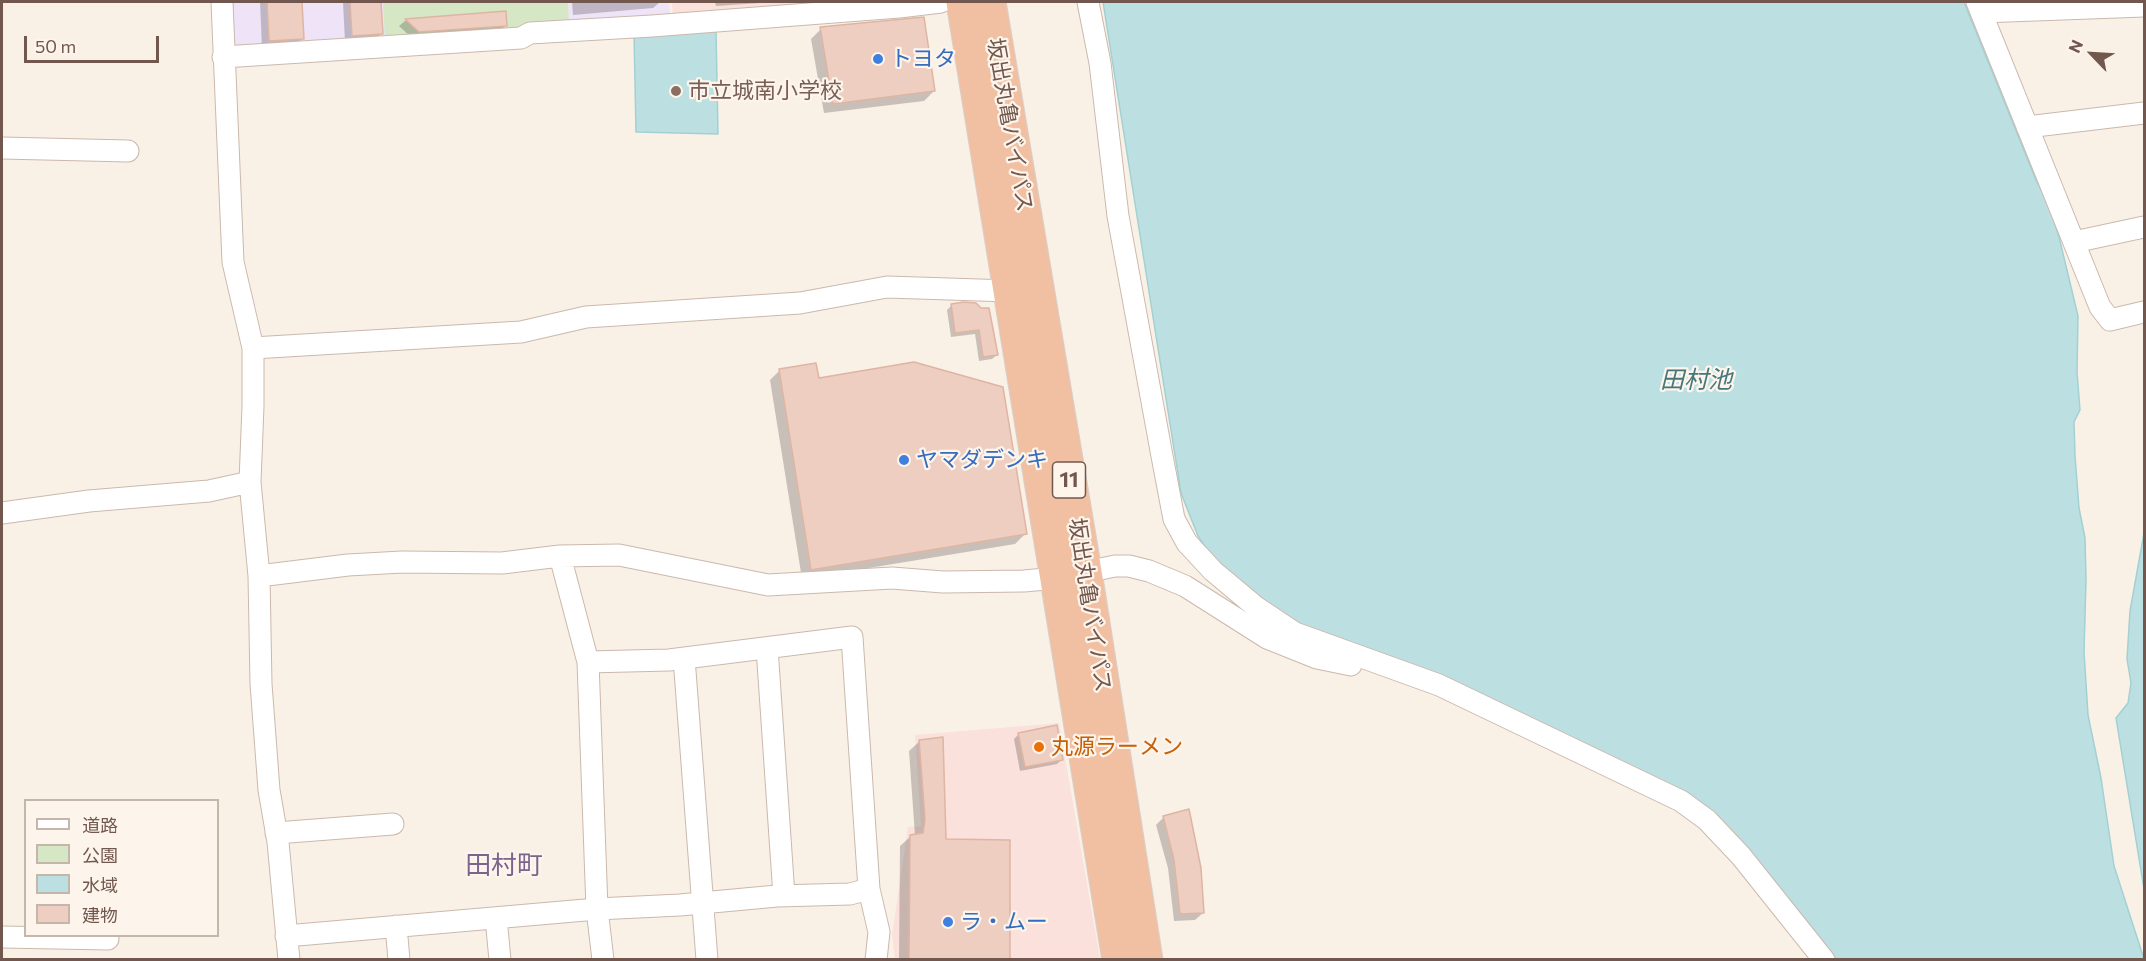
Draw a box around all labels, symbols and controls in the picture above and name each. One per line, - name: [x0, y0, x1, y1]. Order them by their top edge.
- scale bar: [27, 24, 162, 62]
- north arrow: [2062, 24, 2122, 84]
- text: 50 m: [35, 35, 76, 57]
- street label: 坂出丸亀バイパス: [982, 36, 1038, 214]
- text: N: [2064, 37, 2086, 56]
- place label: トヨタ: [890, 46, 956, 72]
- marker: トヨタ: [871, 52, 885, 66]
- place label: 市立城南小学校: [688, 78, 842, 104]
- marker: 市立城南小学校: [669, 84, 683, 98]
- water label: 田村池: [1660, 366, 1732, 394]
- place label: ヤマダデンキ: [916, 447, 1048, 473]
- marker: ヤマダデンキ: [897, 453, 911, 467]
- road number: 11: [1052, 462, 1086, 498]
- street label: 坂出丸亀バイパス: [1063, 516, 1117, 694]
- place label: 丸源ラーメン: [1051, 734, 1183, 760]
- marker: 丸源ラーメン: [1032, 740, 1046, 754]
- legend: [24, 799, 219, 937]
- text: 道路: [82, 814, 118, 836]
- text: 公園: [82, 844, 118, 866]
- district label: 田村町: [465, 849, 543, 881]
- text: 水域: [82, 874, 118, 896]
- text: 建物: [82, 904, 118, 926]
- place label: ラ・ムー: [960, 909, 1048, 935]
- marker: ラ・ムー: [941, 915, 955, 929]

